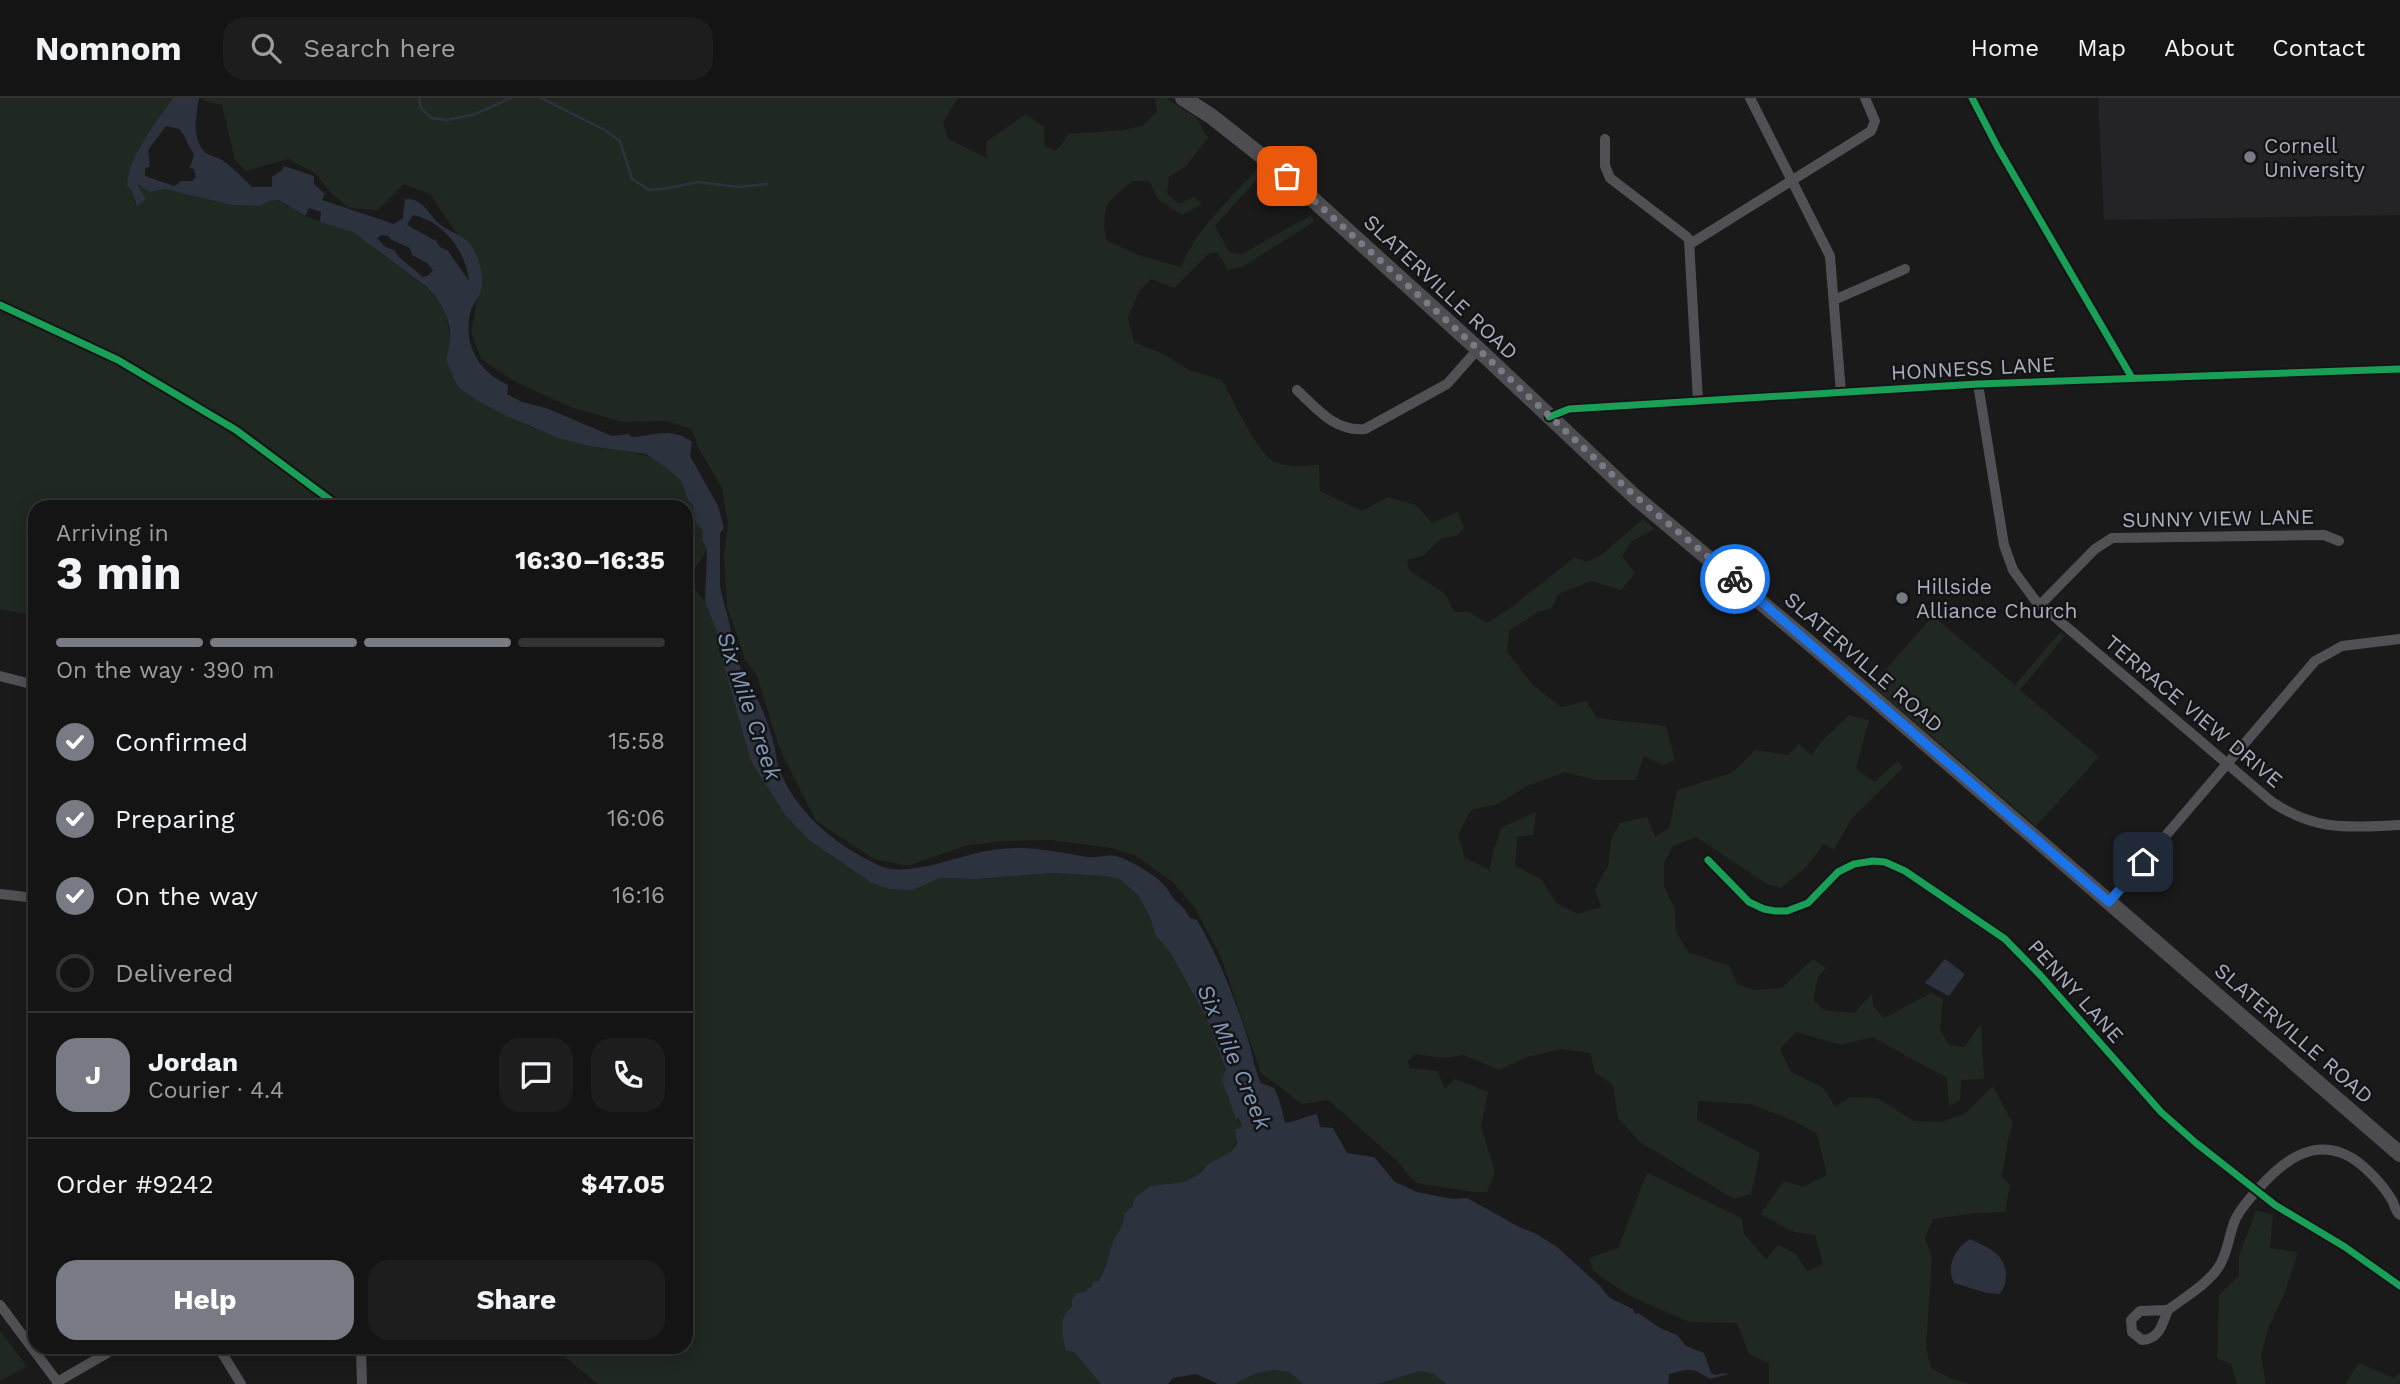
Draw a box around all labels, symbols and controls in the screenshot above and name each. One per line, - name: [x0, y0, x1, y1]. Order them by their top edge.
- search box: [223, 17, 713, 80]
- text: Nomnom: [35, 29, 181, 68]
- icon: search: [247, 29, 285, 67]
- text: Search here: [303, 33, 456, 63]
- text: Home: [1971, 34, 2039, 62]
- text: Map: [2077, 34, 2126, 62]
- text: About: [2164, 34, 2234, 62]
- text: Contact: [2272, 34, 2365, 62]
- place label: Cornell University: [2264, 133, 2365, 182]
- pin: [1257, 146, 1317, 206]
- marker: Cornell University: [2242, 149, 2258, 165]
- icon: bag: [1268, 157, 1306, 195]
- street label: SLATERVILLE ROAD: [1359, 209, 1523, 365]
- street label: HONNESS LANE: [1890, 351, 2056, 385]
- street label: SUNNY VIEW LANE: [2122, 504, 2314, 532]
- text: Arriving in: [56, 520, 169, 547]
- courier: [1700, 544, 1770, 614]
- text: 16:30–16:35: [515, 545, 665, 575]
- text: 3 min: [56, 546, 182, 600]
- icon: bike: [1716, 560, 1754, 598]
- place label: Hillside Alliance Church: [1916, 574, 2078, 623]
- street label: SLATERVILLE ROAD: [1780, 587, 1948, 737]
- marker: Hillside Alliance Church: [1894, 590, 1910, 606]
- water label: Six Mile Creek: [711, 628, 788, 785]
- street label: TERRACE VIEW DRIVE: [2100, 629, 2288, 793]
- text: On the way · 390 m: [56, 657, 274, 684]
- icon: check: [56, 723, 94, 761]
- text: Confirmed: [115, 727, 248, 757]
- text: 15:58: [608, 728, 665, 755]
- icon: check: [56, 800, 94, 838]
- text: Preparing: [115, 804, 235, 834]
- text: 16:06: [607, 805, 665, 832]
- pin: [2113, 832, 2173, 892]
- icon: home: [2124, 843, 2162, 881]
- icon: check: [56, 877, 94, 915]
- text: On the way: [115, 881, 258, 911]
- text: 16:16: [612, 882, 665, 909]
- street label: PENNY LANE: [2023, 934, 2129, 1048]
- text: Delivered: [115, 958, 234, 988]
- street label: SLATERVILLE ROAD: [2210, 958, 2378, 1108]
- water label: Six Mile Creek: [1191, 980, 1277, 1135]
- button: chat: [499, 1038, 573, 1112]
- button: phone: [591, 1038, 665, 1112]
- text: Jordan: [148, 1047, 238, 1077]
- text: J: [85, 1060, 101, 1090]
- text: Courier · 4.4: [148, 1077, 284, 1104]
- text: Order #9242: [56, 1169, 214, 1199]
- text: $47.05: [581, 1169, 665, 1199]
- button: Help: [56, 1260, 354, 1340]
- button: Share: [368, 1260, 665, 1340]

